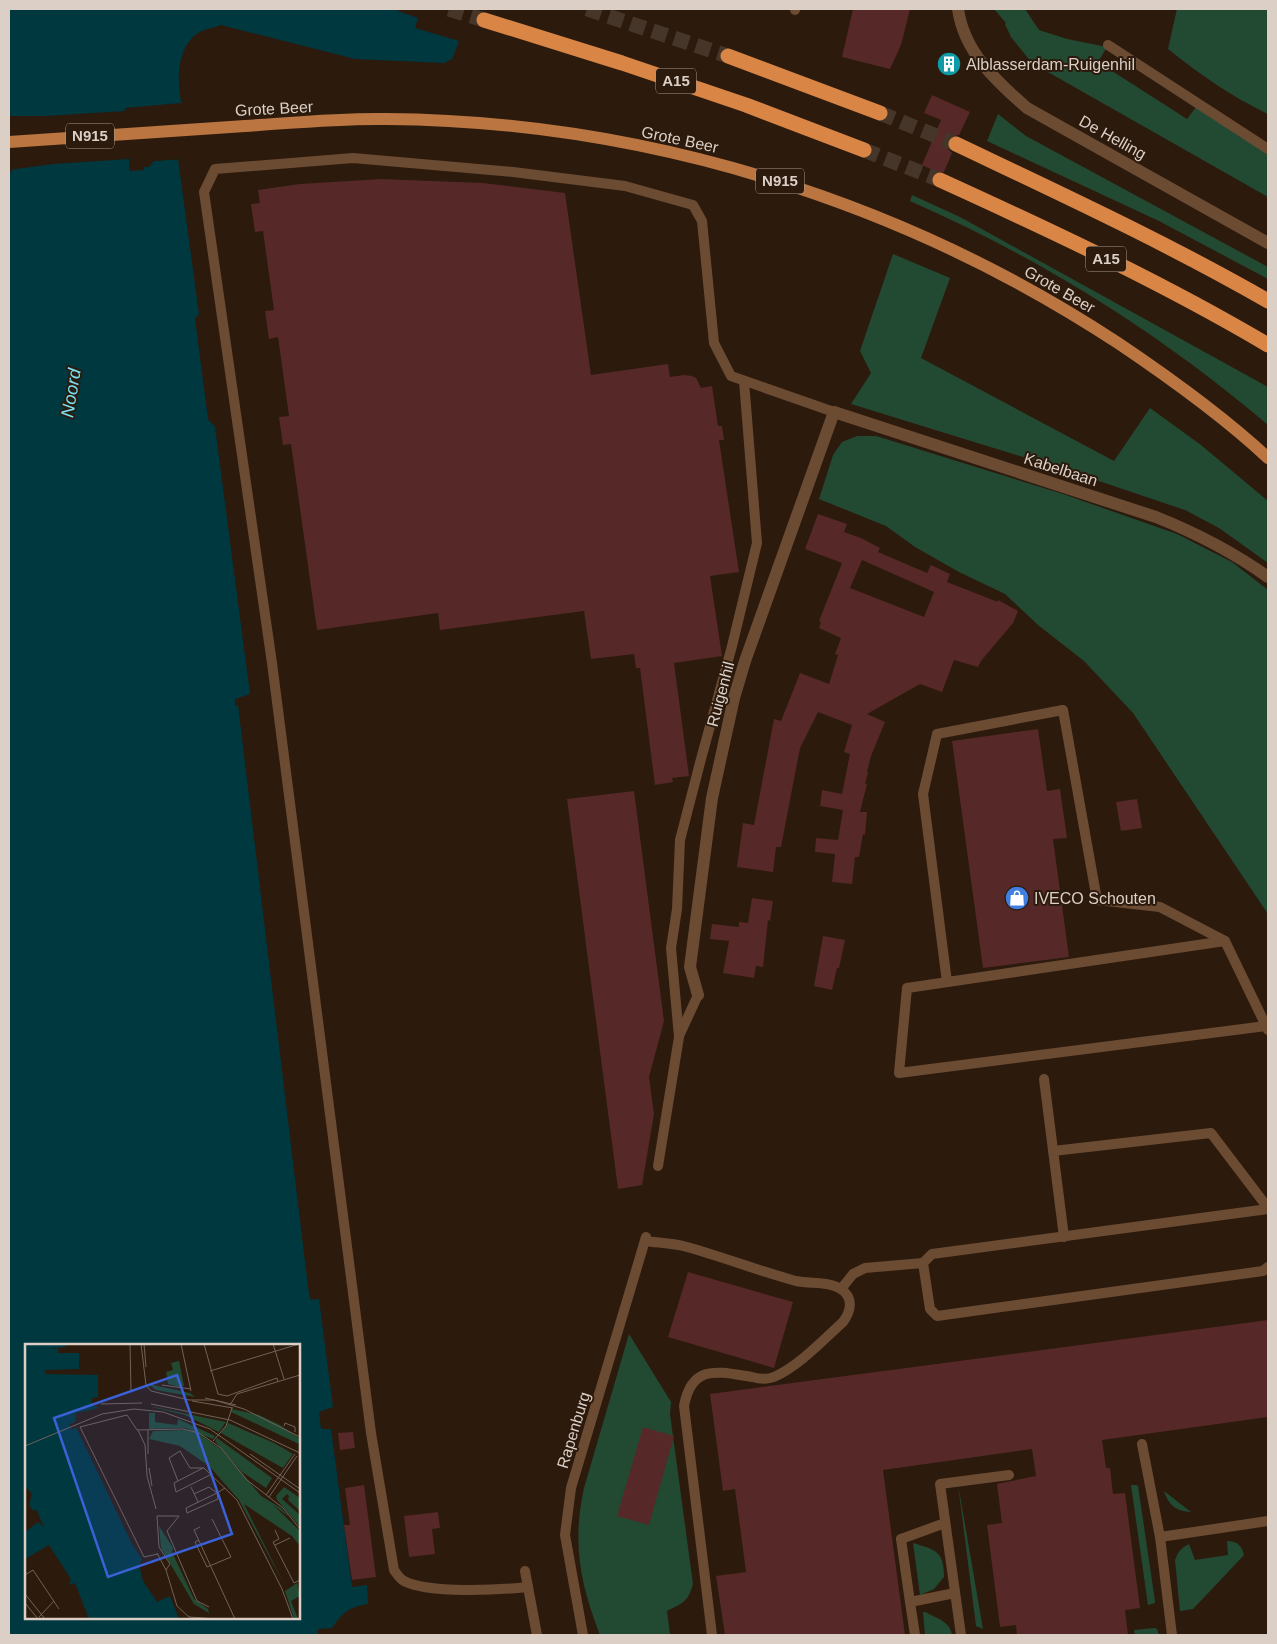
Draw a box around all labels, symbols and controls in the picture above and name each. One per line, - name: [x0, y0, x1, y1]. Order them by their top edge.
- building icon: Alblasserdam-Ruigenhil: [936, 51, 962, 77]
- place label: Alblasserdam-Ruigenhil: [966, 56, 1135, 73]
- road number: A15: [656, 68, 696, 94]
- street label: Grote Beer: [235, 98, 314, 119]
- street label: De Helling: [1076, 112, 1149, 163]
- street label: Grote Beer: [640, 123, 721, 156]
- road number: N915: [66, 124, 114, 148]
- road number: N915: [756, 168, 804, 194]
- road number: A15: [1086, 246, 1126, 272]
- street label: Grote Beer: [1022, 263, 1098, 317]
- water label: Noord: [57, 366, 85, 419]
- street label: Kabelbaan: [1022, 450, 1100, 489]
- street label: Ruigenhil: [704, 660, 737, 729]
- shop icon: IVECO Schouten: [1004, 885, 1030, 911]
- place label: IVECO Schouten: [1034, 890, 1156, 907]
- inset map: [25, 1344, 300, 1619]
- street label: Rapenburg: [554, 1390, 593, 1470]

